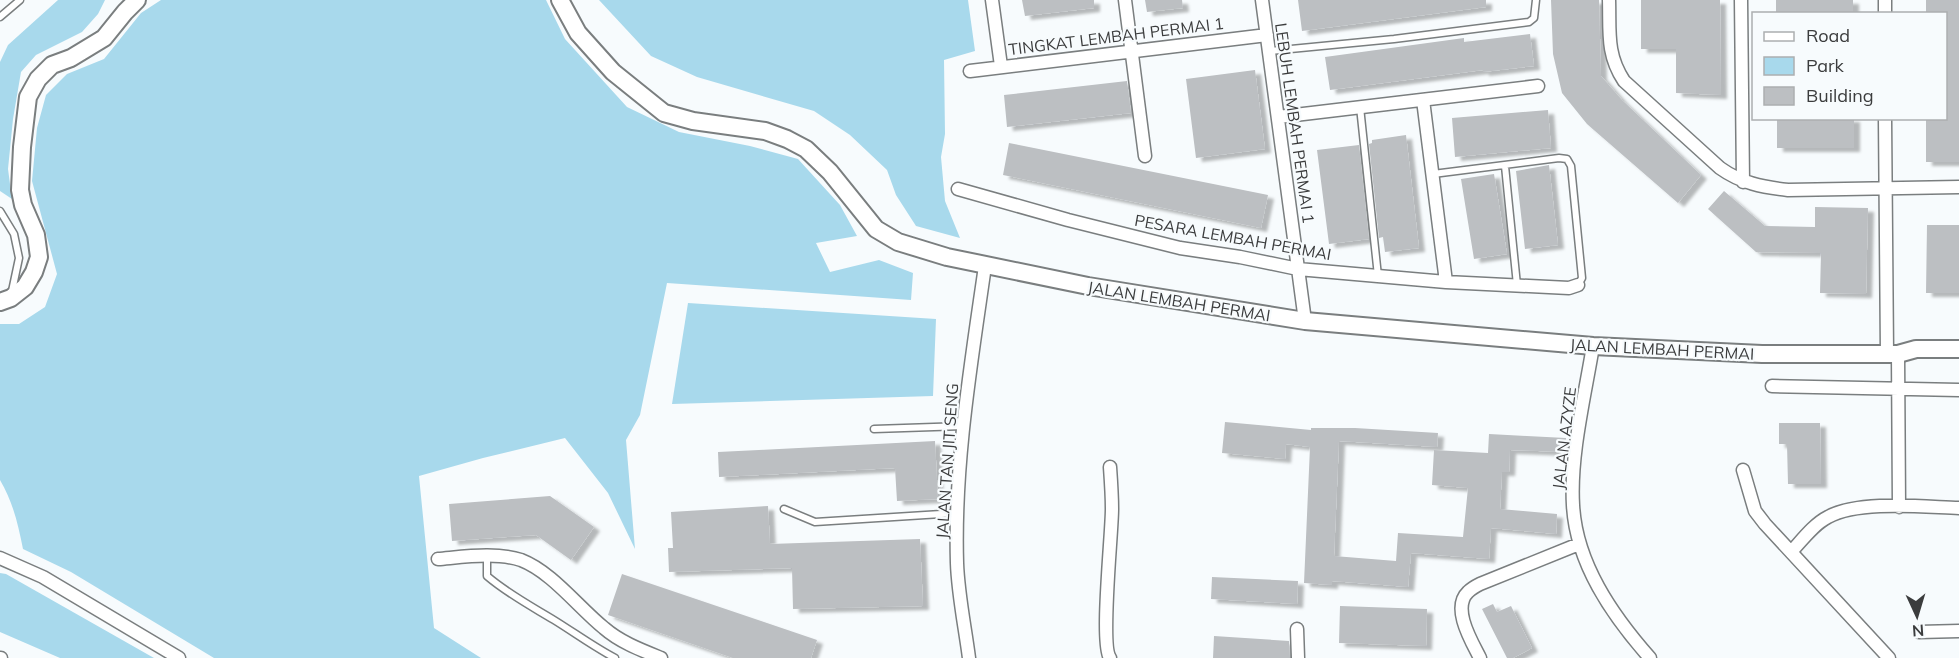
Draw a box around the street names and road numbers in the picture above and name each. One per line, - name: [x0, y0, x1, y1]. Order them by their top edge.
- street label: TINGKAT LEMBAH PERMAI 1: [1007, 13, 1225, 59]
- street label: LEBUH LEMBAH PERMAI 1: [1271, 21, 1319, 225]
- street label: PESARA LEMBAH PERMAI: [1133, 210, 1333, 264]
- street label: JALAN LEMBAH PERMAI: [1086, 277, 1272, 325]
- street label: JALAN LEMBAH PERMAI: [1569, 334, 1755, 364]
- street label: JALAN TAN JIT SENG: [932, 383, 962, 539]
- street label: JALAN AZYZE: [1548, 386, 1580, 490]

